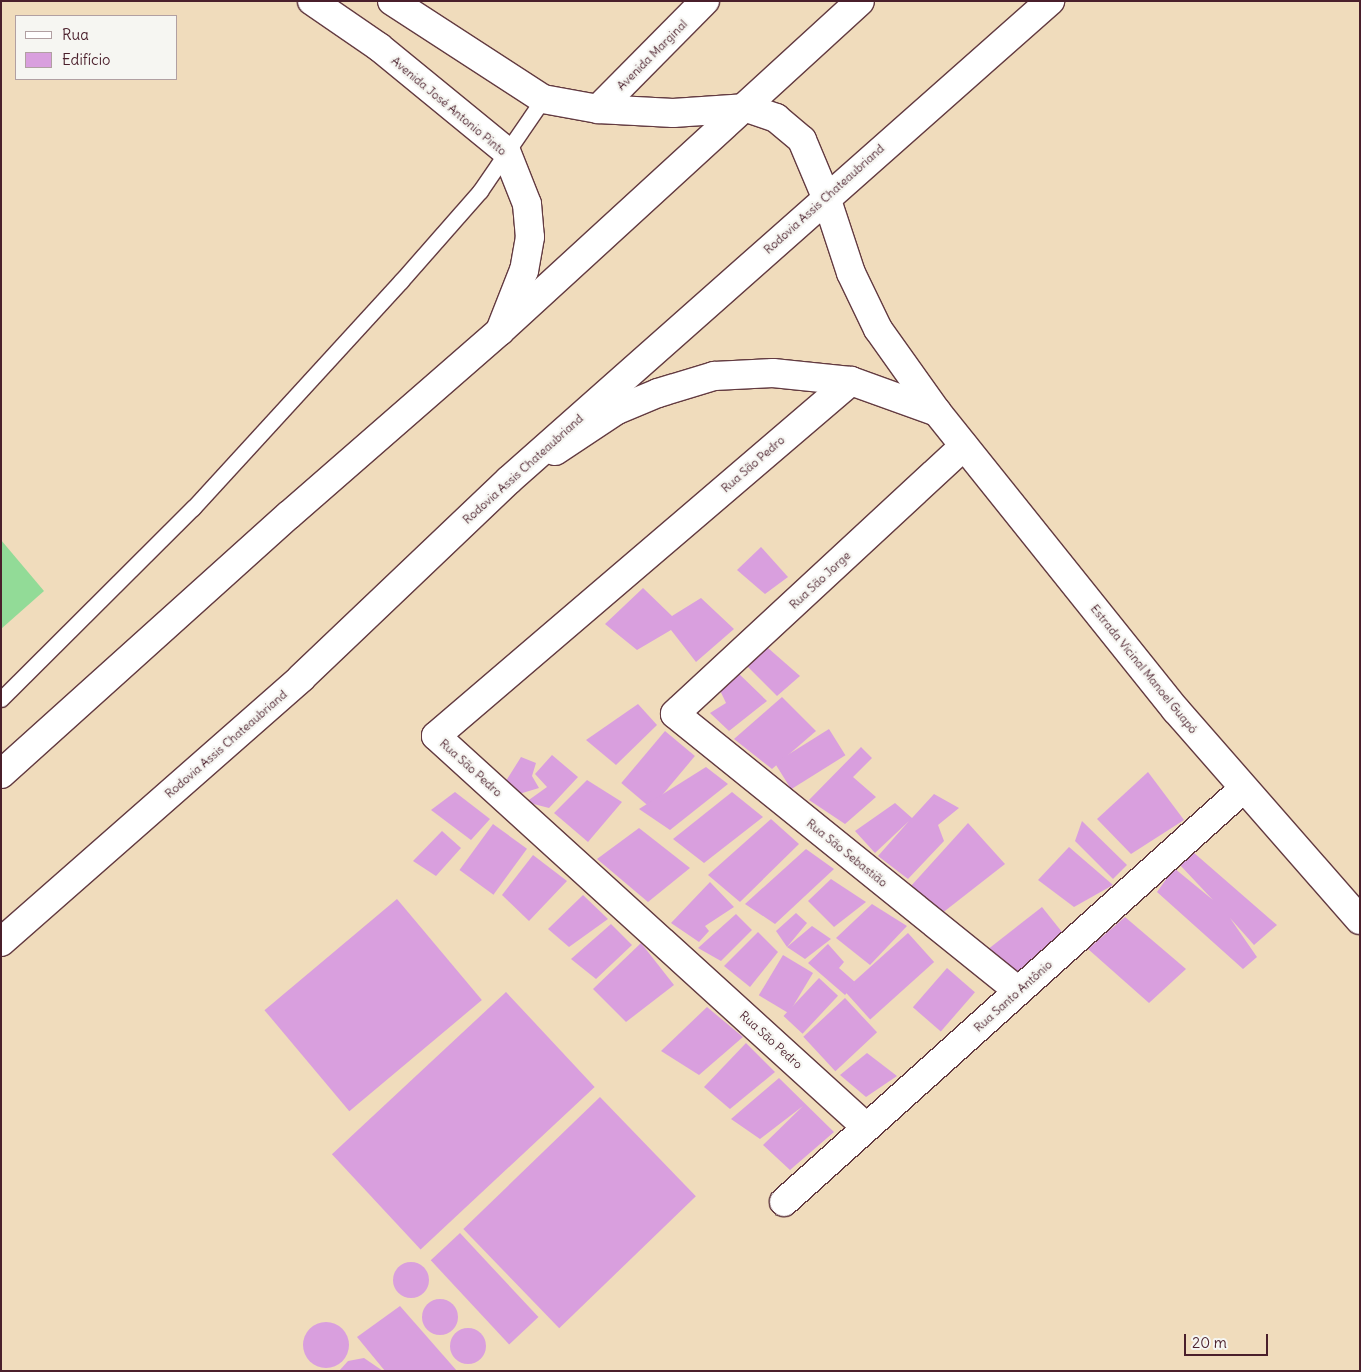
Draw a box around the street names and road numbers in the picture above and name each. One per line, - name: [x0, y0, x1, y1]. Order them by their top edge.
- street label: Avenida Marginal: [614, 17, 690, 93]
- street label: Avenida José Antonio Pinto: [388, 54, 510, 158]
- street label: Rodovia Assis Chateaubriand: [761, 141, 887, 257]
- street label: Rodovia Assis Chateaubriand: [460, 411, 586, 527]
- street label: Rua São Pedro: [718, 433, 788, 495]
- street label: Rua São Jorge: [787, 548, 853, 612]
- street label: Estrada Vicinal Manoel Guapó: [1088, 602, 1200, 736]
- street label: Rodovia Assis Chateaubriand: [162, 687, 290, 801]
- street label: Rua São Pedro: [437, 736, 505, 800]
- street label: Rua São Sebastião: [804, 816, 890, 890]
- street label: Rua Santo Antônio: [971, 957, 1055, 1035]
- street label: Rua São Pedro: [737, 1008, 805, 1072]

